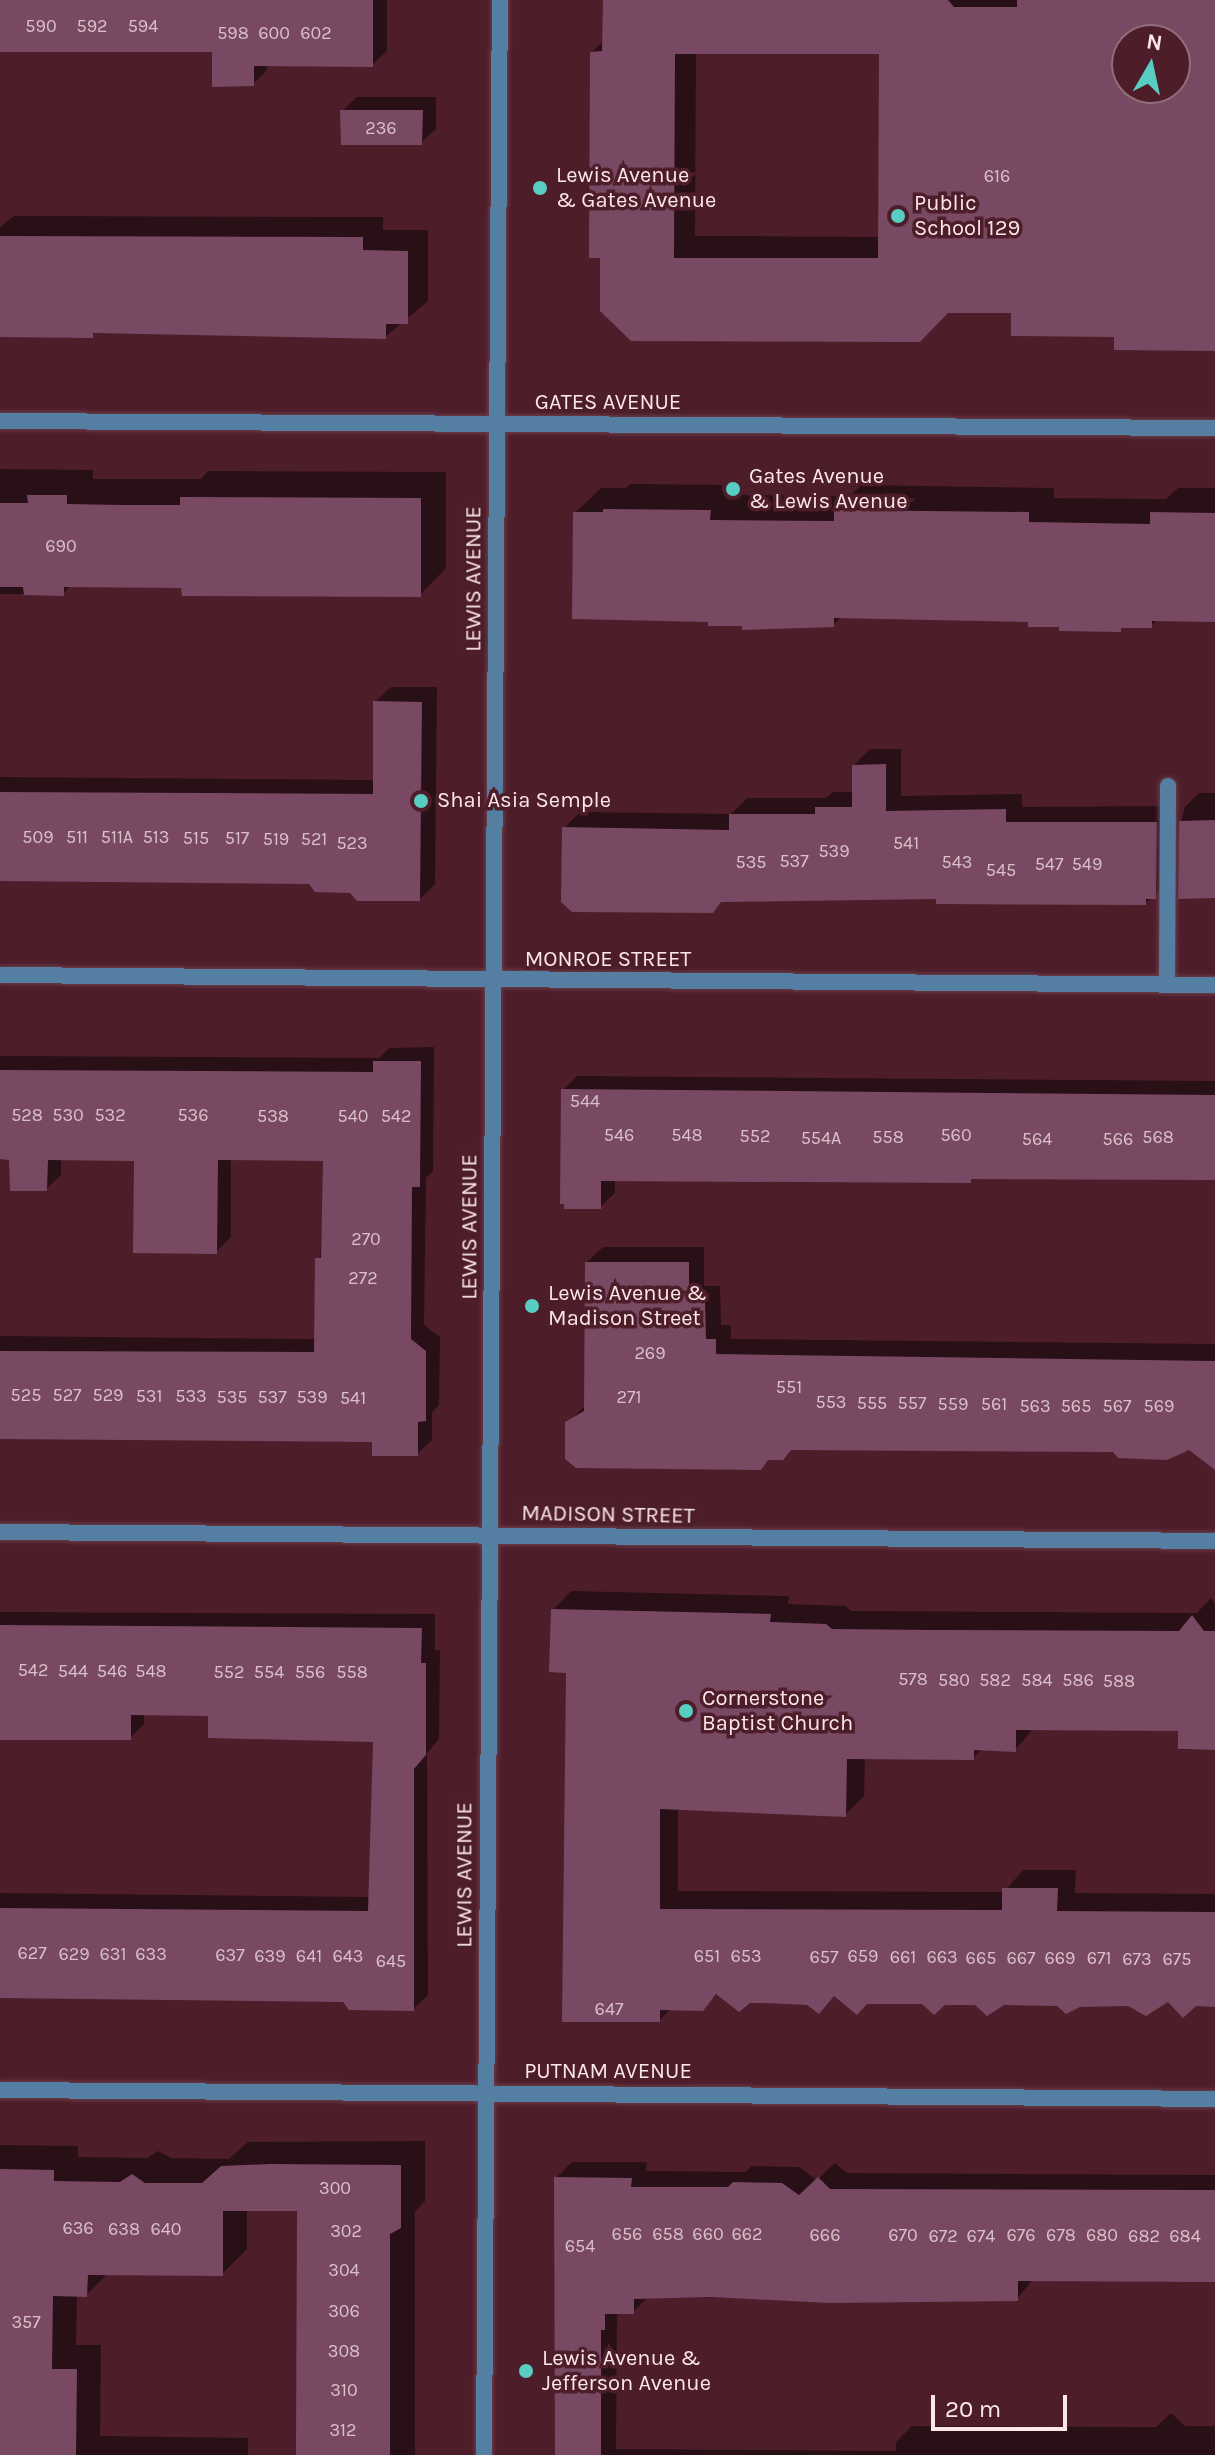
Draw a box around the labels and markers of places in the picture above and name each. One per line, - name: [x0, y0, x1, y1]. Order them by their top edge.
- place label: Lewis Avenue & Gates Avenue: [556, 162, 716, 214]
- marker: Lewis Avenue & Gates Avenue: [531, 179, 549, 197]
- place label: Public School 129: [914, 190, 1020, 242]
- marker: Public School 129: [889, 207, 907, 225]
- place label: Gates Avenue & Lewis Avenue: [749, 463, 908, 514]
- marker: Gates Avenue & Lewis Avenue: [724, 480, 742, 498]
- place label: Shai Asia Semple: [437, 788, 611, 814]
- marker: Shai Asia Semple: [412, 792, 430, 810]
- place label: Lewis Avenue & Madison Street: [548, 1280, 707, 1332]
- marker: Lewis Avenue & Madison Street: [523, 1297, 541, 1315]
- place label: Cornerstone Baptist Church: [702, 1685, 853, 1736]
- marker: Cornerstone Baptist Church: [677, 1702, 695, 1720]
- place label: Lewis Avenue & Jefferson Avenue: [542, 2345, 711, 2396]
- marker: Lewis Avenue & Jefferson Avenue: [517, 2362, 535, 2380]

